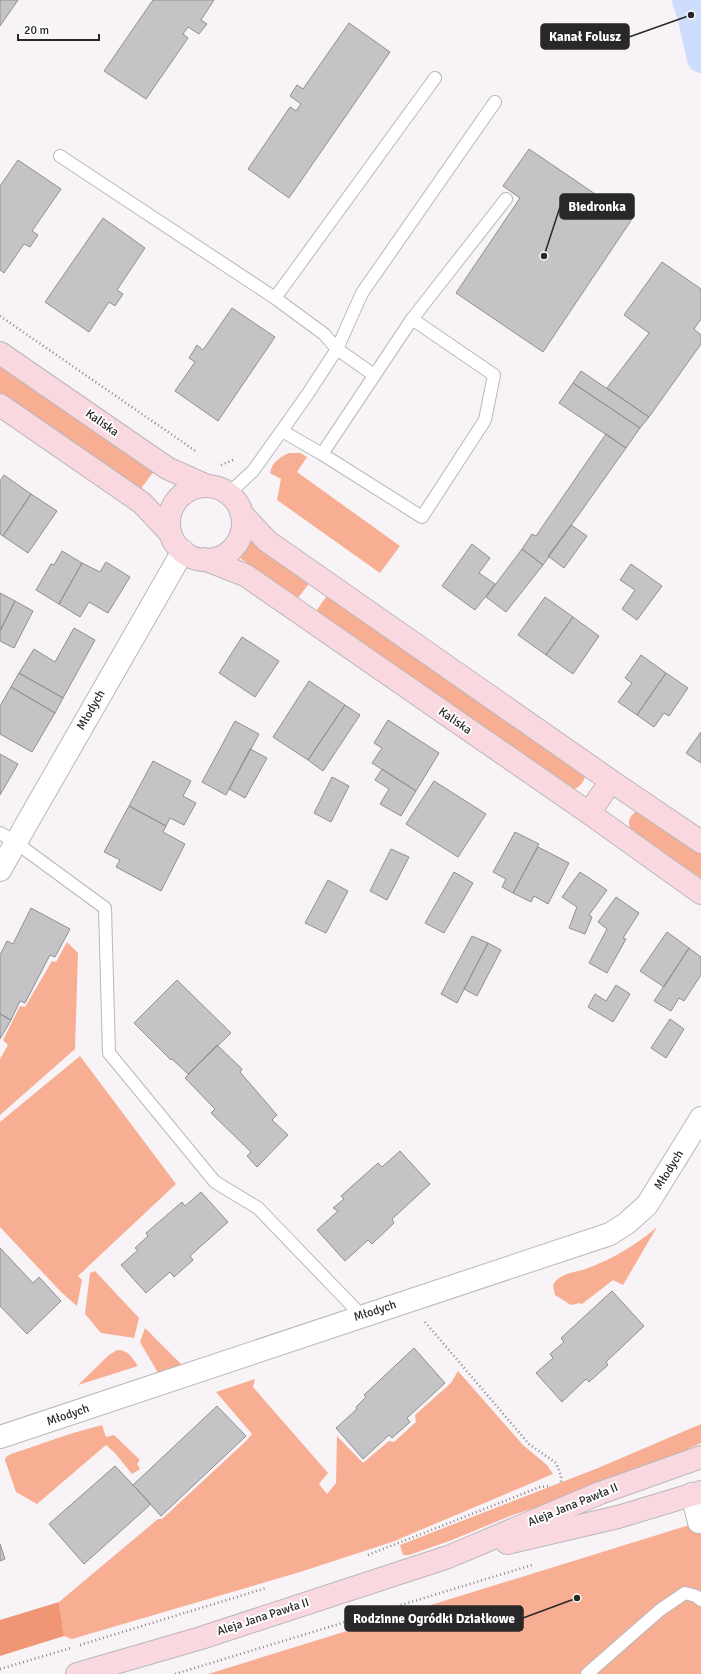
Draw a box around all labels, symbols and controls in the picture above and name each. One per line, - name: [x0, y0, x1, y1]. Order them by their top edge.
- scale bar: [18, 16, 99, 42]
- text: 20 m: [24, 23, 49, 38]
- callout: Kanał Folusz: [541, 24, 629, 49]
- text: Kanał Folusz: [549, 29, 621, 45]
- callout: Biedronka: [560, 194, 634, 219]
- text: Biedronka: [568, 199, 626, 215]
- street label: Kaliska: [82, 406, 122, 440]
- street label: Młodych: [74, 687, 108, 733]
- street label: Kaliska: [435, 704, 475, 738]
- street label: Młodych: [651, 1147, 687, 1193]
- street label: Młodych: [352, 1297, 398, 1325]
- street label: Młodych: [45, 1401, 91, 1429]
- street label: Aleja Jana Pawła II: [526, 1480, 620, 1530]
- street label: Aleja Jana Pawła II: [215, 1595, 311, 1639]
- callout: Rodzinne Ogródki Działkowe: [345, 1606, 523, 1631]
- text: Rodzinne Ogródki Działkowe: [353, 1611, 515, 1627]

